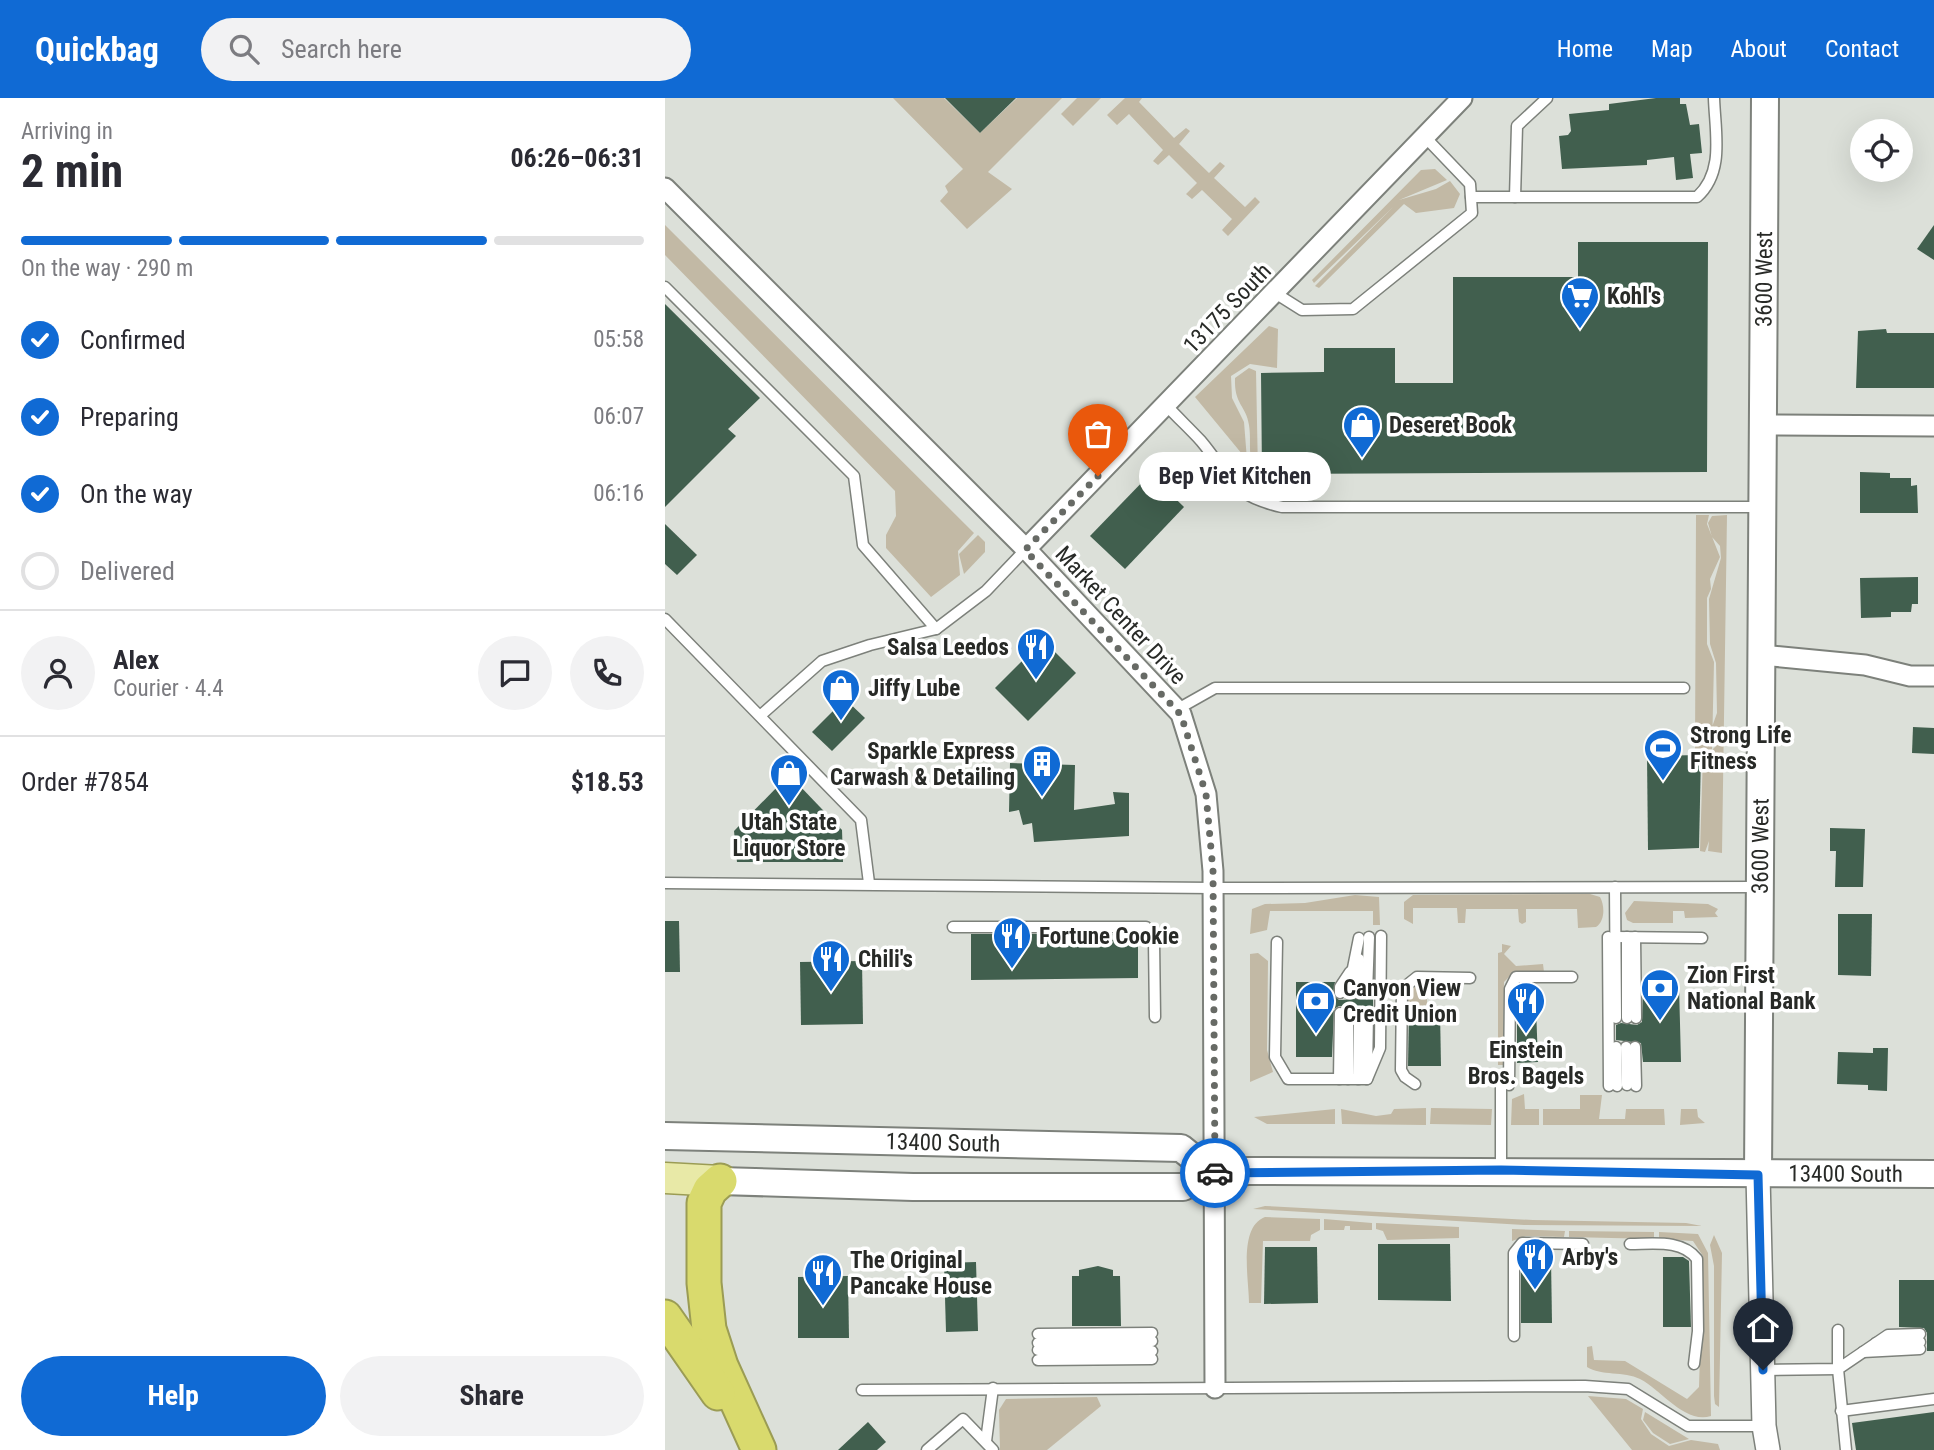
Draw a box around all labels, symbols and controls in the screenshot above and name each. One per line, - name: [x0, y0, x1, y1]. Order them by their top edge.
- search box: [201, 18, 691, 81]
- text: Quickbag: [35, 30, 159, 69]
- icon: search: [225, 30, 263, 68]
- text: Search here: [281, 34, 402, 64]
- text: Home: [1557, 35, 1613, 63]
- text: Map: [1651, 35, 1693, 63]
- text: About: [1731, 35, 1787, 63]
- text: Contact: [1825, 35, 1899, 63]
- text: Arriving in: [21, 118, 113, 145]
- map controls: [1850, 119, 1913, 182]
- button: locate: [1850, 119, 1913, 182]
- text: 06:26–06:31: [510, 143, 644, 173]
- text: 2 min: [21, 144, 123, 198]
- street label: 3600 West: [1751, 231, 1778, 327]
- text: On the way · 290 m: [21, 255, 193, 282]
- street label: 13175 South: [1178, 258, 1277, 359]
- supermarket icon: Kohl's: [1559, 275, 1601, 330]
- place label: Kohl's: [1607, 283, 1661, 310]
- icon: check: [21, 321, 59, 359]
- text: Confirmed: [80, 325, 186, 355]
- text: 05:58: [593, 326, 644, 353]
- icon: check: [21, 398, 59, 436]
- text: Preparing: [80, 402, 179, 432]
- text: 06:07: [593, 403, 644, 430]
- pin: [1068, 404, 1128, 476]
- shop icon: Deseret Book: [1341, 404, 1383, 459]
- place label: Deseret Book: [1389, 412, 1513, 439]
- icon: bag: [1079, 415, 1117, 453]
- callout: Bep Viet Kitchen: [1140, 452, 1333, 500]
- text: Bep Viet Kitchen: [1159, 463, 1311, 490]
- icon: check: [21, 475, 59, 513]
- text: On the way: [80, 479, 193, 509]
- text: 06:16: [593, 480, 644, 507]
- street label: Market Center Drive: [1050, 541, 1192, 690]
- text: Delivered: [80, 556, 175, 586]
- restaurant icon: Salsa Leedos: [1015, 626, 1057, 681]
- place label: Salsa Leedos: [887, 634, 1009, 661]
- button: person: [21, 636, 95, 710]
- button: chat: [478, 636, 552, 710]
- button: phone: [570, 636, 644, 710]
- text: Alex: [113, 645, 159, 675]
- shop icon: Jiffy Lube: [820, 667, 862, 722]
- text: Courier · 4.4: [113, 675, 224, 702]
- place label: Jiffy Lube: [868, 675, 960, 702]
- place label: Strong Life Fitness: [1690, 722, 1791, 775]
- sports icon: Strong Life Fitness: [1642, 727, 1684, 782]
- place label: Sparkle Express Carwash & Detailing: [830, 738, 1015, 791]
- building icon: Sparkle Express Carwash & Detailing: [1021, 743, 1063, 798]
- shop icon: Utah State Liquor Store: [768, 752, 810, 807]
- text: Order #7854: [21, 767, 149, 797]
- text: $18.53: [571, 767, 644, 797]
- street label: 3600 West: [1747, 798, 1774, 894]
- place label: Utah State Liquor Store: [733, 809, 845, 862]
- restaurant icon: Fortune Cookie: [991, 915, 1033, 970]
- place label: Fortune Cookie: [1039, 923, 1179, 950]
- restaurant icon: Chili's: [810, 938, 852, 993]
- place label: Chili's: [858, 946, 913, 973]
- place label: Zion First National Bank: [1687, 962, 1817, 1015]
- bank icon: Zion First National Bank: [1639, 967, 1681, 1022]
- place label: Canyon View Credit Union: [1343, 975, 1461, 1028]
- bank icon: Canyon View Credit Union: [1295, 980, 1337, 1035]
- restaurant icon: Einstein Bros. Bagels: [1505, 980, 1547, 1035]
- place label: Einstein Bros. Bagels: [1468, 1037, 1584, 1090]
- street label: 13400 South: [885, 1128, 1001, 1158]
- courier: [1180, 1138, 1250, 1208]
- icon: car: [1196, 1154, 1234, 1192]
- street label: 13400 South: [1788, 1160, 1903, 1188]
- restaurant icon: Arby's: [1514, 1236, 1556, 1291]
- place label: Arby's: [1562, 1244, 1618, 1271]
- place label: The Original Pancake House: [850, 1247, 992, 1300]
- restaurant icon: The Original Pancake House: [802, 1252, 844, 1307]
- pin: [1733, 1298, 1793, 1370]
- icon: home: [1744, 1309, 1782, 1347]
- button: Help: [21, 1356, 326, 1436]
- button: Share: [340, 1356, 644, 1436]

